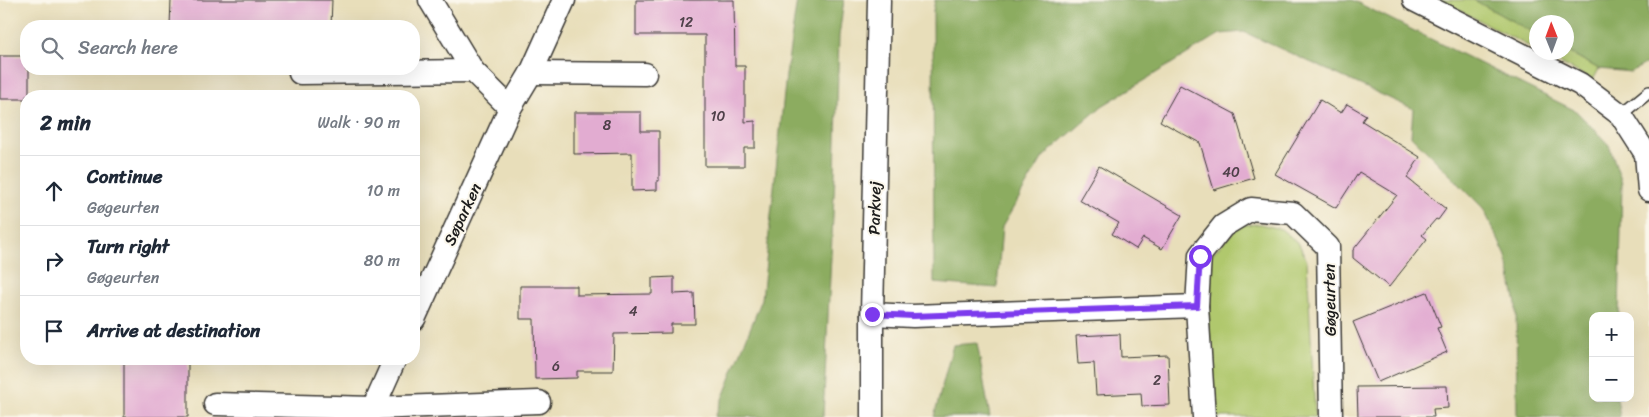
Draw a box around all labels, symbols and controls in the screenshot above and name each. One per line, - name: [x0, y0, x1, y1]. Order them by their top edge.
- house number: 12: [679, 10, 693, 35]
- north arrow: [1529, 15, 1574, 60]
- search box: [20, 20, 420, 75]
- text: Search here: [78, 31, 178, 64]
- icon: search: [38, 34, 66, 62]
- text: 2 min: [40, 104, 91, 142]
- house number: 10: [711, 104, 726, 129]
- text: Walk · 90 m: [318, 108, 400, 137]
- house number: 8: [603, 113, 612, 138]
- text: Continue: [87, 160, 163, 193]
- house number: 40: [1222, 160, 1240, 185]
- text: 10 m: [367, 176, 400, 205]
- icon: ahead: [40, 177, 68, 205]
- street label: Søparken: [435, 178, 490, 251]
- street label: Parkvej: [860, 180, 889, 235]
- text: Gøgeurten: [87, 193, 159, 222]
- text: Turn right: [87, 230, 169, 263]
- route start: [1189, 245, 1212, 268]
- text: 80 m: [364, 246, 400, 275]
- icon: right: [40, 247, 68, 275]
- text: Gøgeurten: [87, 263, 159, 292]
- street label: Gøgeurten: [1314, 263, 1345, 336]
- house number: 4: [629, 299, 638, 324]
- route end: [861, 303, 884, 326]
- map controls: [1589, 312, 1634, 402]
- button: +: [1589, 312, 1634, 357]
- text: Arrive at destination: [87, 314, 260, 347]
- icon: arrive: [40, 317, 68, 345]
- house number: 6: [552, 354, 560, 379]
- button: −: [1589, 357, 1634, 402]
- house number: 2: [1153, 368, 1161, 393]

